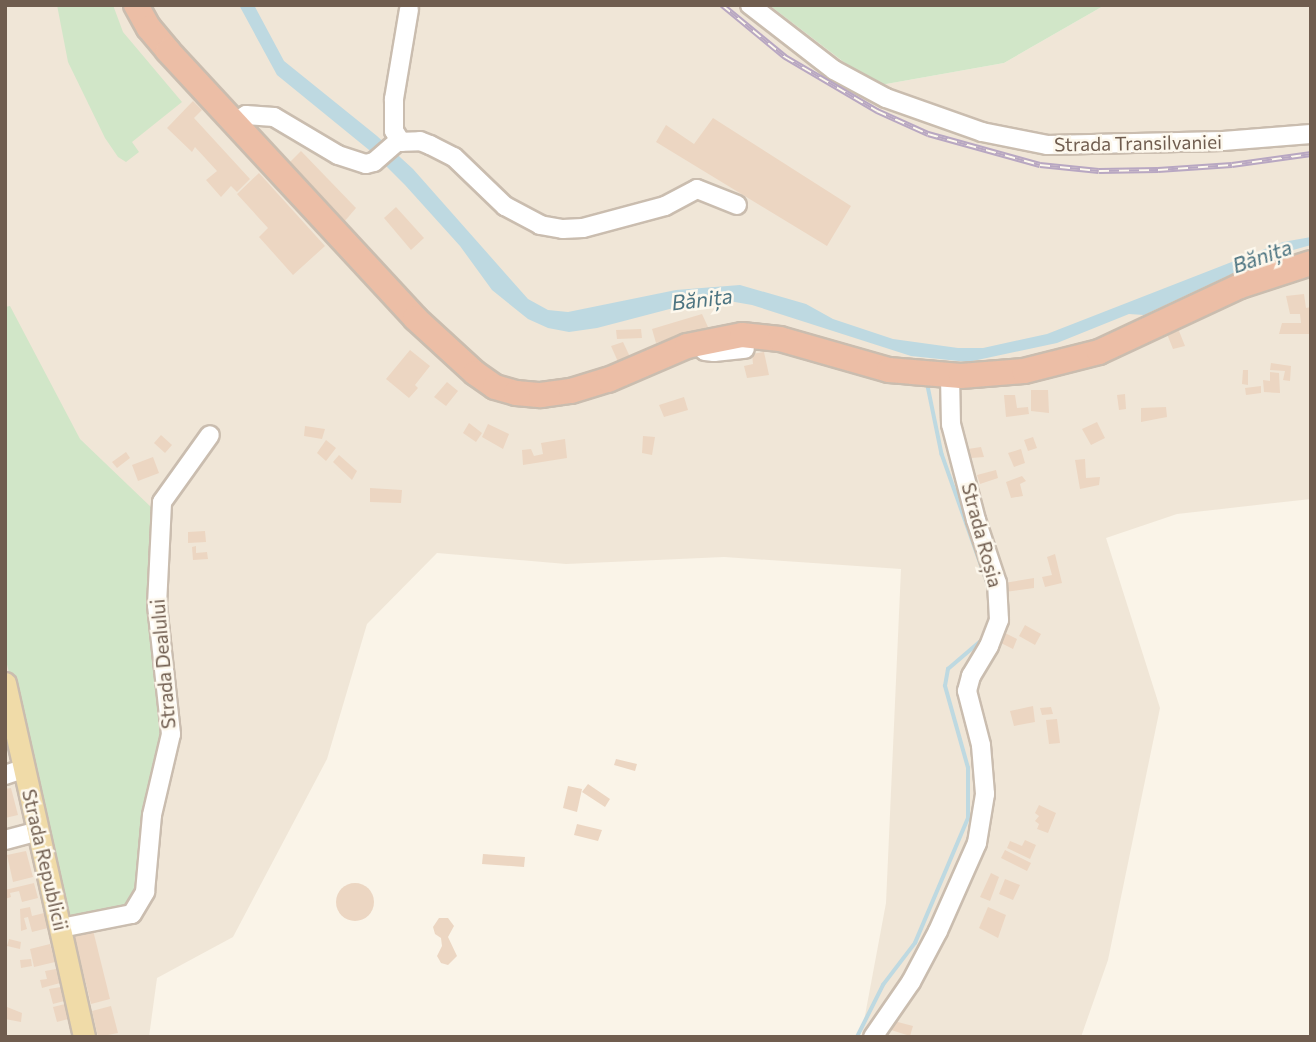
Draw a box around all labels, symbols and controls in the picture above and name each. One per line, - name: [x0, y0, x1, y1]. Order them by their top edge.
- street label: Strada Transilvaniei: [1054, 130, 1222, 156]
- water label: Bănița: [1229, 234, 1295, 278]
- water label: Bănița: [670, 283, 734, 315]
- street label: Strada Roșia: [957, 480, 1007, 590]
- street label: Strada Dealului: [146, 598, 180, 730]
- street label: Strada Republicii: [18, 787, 72, 933]

